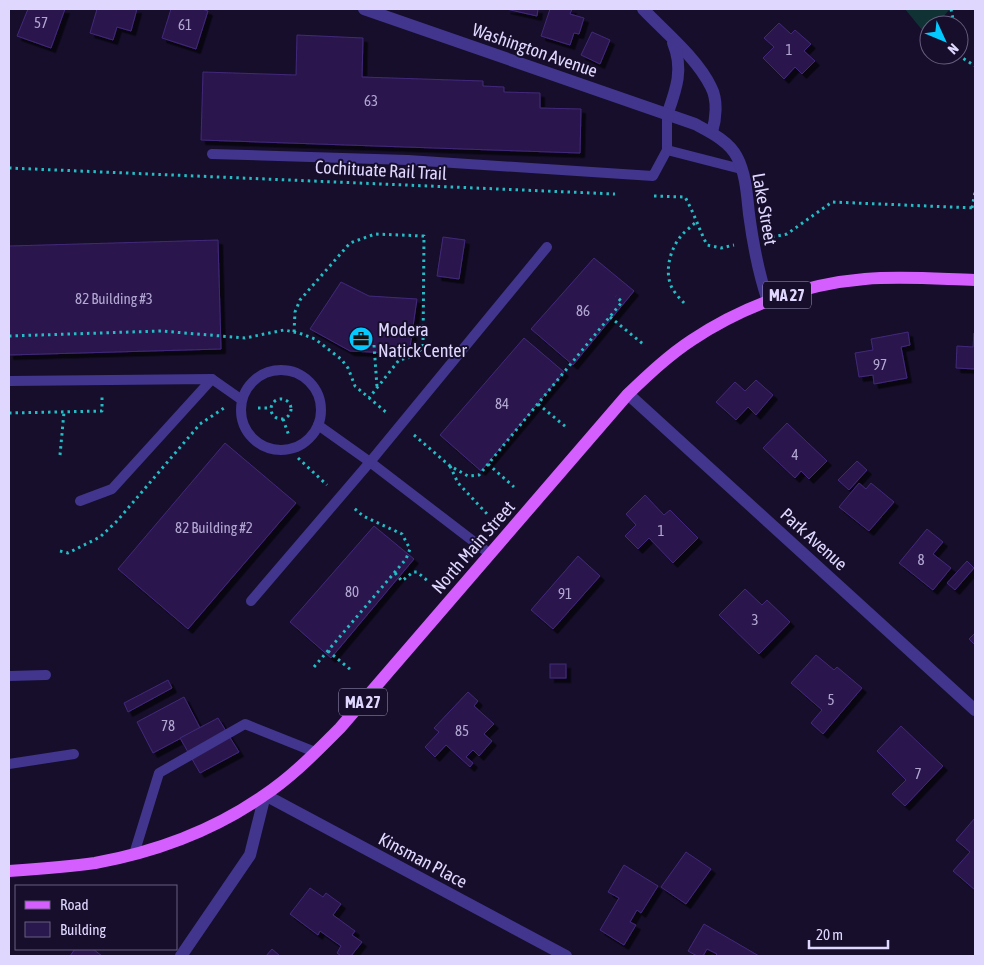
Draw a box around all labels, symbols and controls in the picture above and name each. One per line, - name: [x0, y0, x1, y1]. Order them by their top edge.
- house number: 57: [34, 14, 48, 31]
- north arrow: [919, 15, 969, 65]
- house number: 61: [178, 16, 192, 33]
- street label: Washington Avenue: [470, 19, 600, 81]
- house number: 1: [785, 41, 793, 58]
- text: N: [945, 41, 962, 58]
- house number: 63: [364, 92, 378, 109]
- street label: Cochituate Rail Trail: [315, 156, 448, 184]
- street label: Lake Street: [748, 171, 782, 247]
- road number: MA 27: [763, 282, 811, 308]
- house number: 82 Building #3: [75, 290, 153, 307]
- house number: 86: [576, 302, 590, 319]
- place label: Modera Natick Center: [378, 319, 468, 361]
- office icon: Modera Natick Center: [348, 326, 374, 352]
- house number: 97: [873, 356, 887, 373]
- house number: 84: [495, 395, 509, 412]
- house number: 4: [791, 446, 799, 463]
- street label: North Main Street: [427, 496, 519, 598]
- street label: Park Avenue: [776, 504, 852, 574]
- house number: 82 Building #2: [175, 519, 253, 536]
- house number: 1: [657, 522, 665, 539]
- house number: 8: [917, 551, 925, 568]
- house number: 80: [345, 583, 359, 600]
- house number: 91: [558, 585, 572, 602]
- house number: 3: [751, 611, 759, 628]
- road number: MA 27: [339, 689, 387, 716]
- house number: 5: [827, 691, 835, 708]
- house number: 78: [161, 717, 175, 734]
- house number: 85: [455, 722, 469, 739]
- house number: 7: [914, 765, 922, 782]
- street label: Kinsman Place: [375, 828, 471, 892]
- legend: [15, 885, 178, 950]
- text: Road: [60, 896, 89, 913]
- scale bar: [809, 918, 888, 950]
- text: Building: [60, 921, 106, 938]
- text: 20 m: [816, 926, 843, 943]

